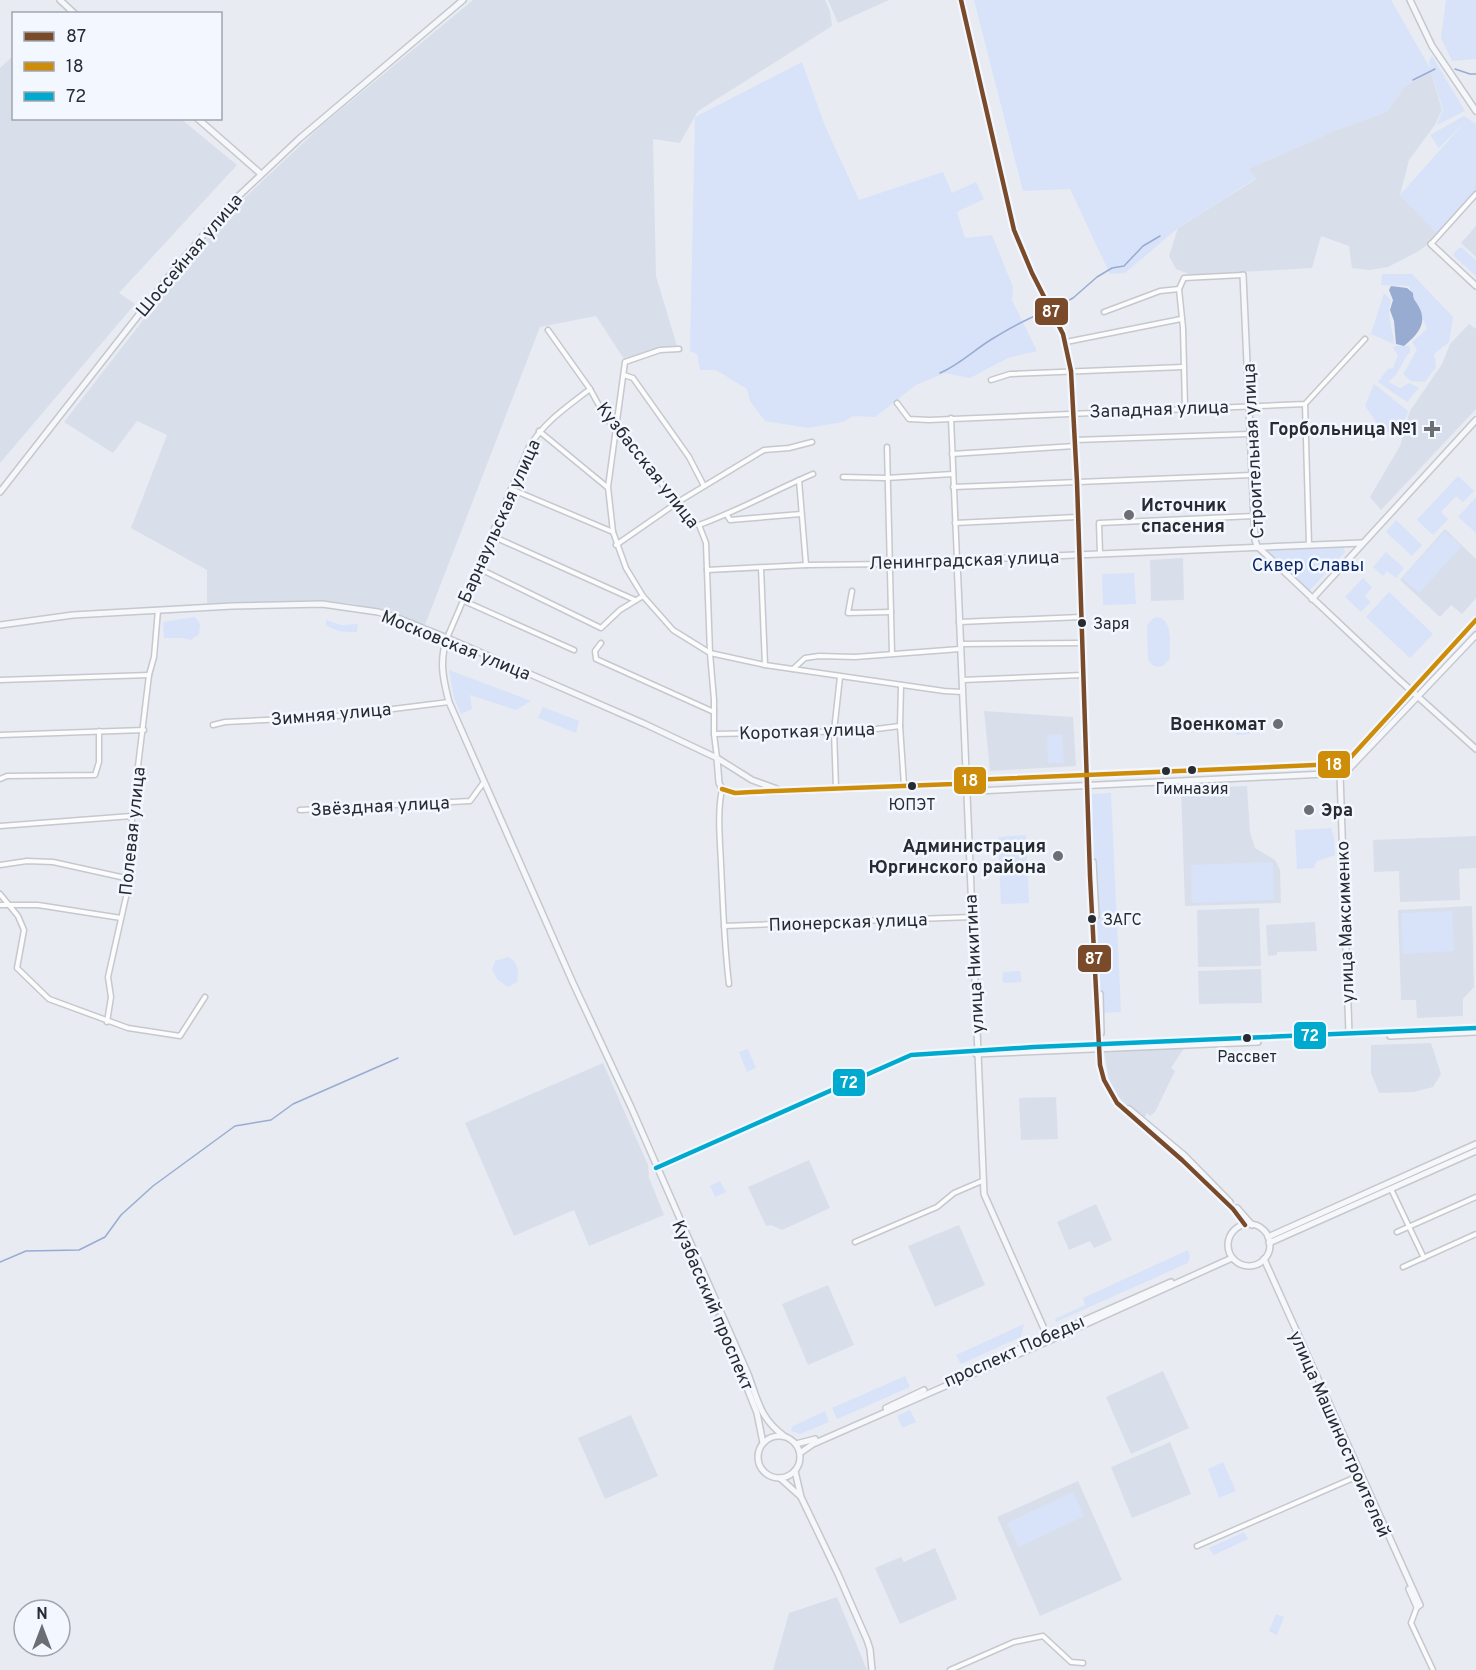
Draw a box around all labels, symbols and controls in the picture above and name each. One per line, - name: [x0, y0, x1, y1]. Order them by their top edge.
- legend: [12, 12, 222, 120]
- text: 87: [66, 26, 86, 49]
- text: 18: [66, 56, 84, 79]
- text: 72: [66, 86, 86, 109]
- street label: Шоссейная улица: [132, 190, 248, 322]
- line badge: 87: [1034, 297, 1069, 326]
- text: 87: [1042, 303, 1060, 323]
- street label: Строительная улица: [1238, 363, 1271, 539]
- street label: Западная улица: [1089, 397, 1229, 424]
- street label: Кузбасская улица: [590, 398, 703, 534]
- place label: Горбольница №1: [1269, 419, 1418, 442]
- marker: Горбольница №1: [1423, 420, 1441, 438]
- street label: Барнаульская улица: [454, 436, 547, 607]
- place label: Источник спасения: [1141, 495, 1227, 539]
- marker: Источник спасения: [1122, 508, 1136, 522]
- street label: Ленинградская улица: [868, 547, 1060, 576]
- park label: Сквер Славы: [1252, 555, 1364, 578]
- street label: Московская улица: [377, 606, 533, 687]
- place label: Заря: [1093, 615, 1129, 635]
- marker: Заря: [1076, 617, 1088, 629]
- street label: Зимняя улица: [270, 699, 392, 732]
- place label: Военкомат: [1170, 714, 1267, 737]
- marker: Военкомат: [1271, 717, 1285, 731]
- street label: Короткая улица: [739, 719, 875, 746]
- line badge: 18: [1317, 750, 1351, 779]
- text: 18: [1326, 756, 1342, 776]
- marker: Гимназия: [1186, 764, 1198, 776]
- unlabelled marker: [1160, 765, 1172, 777]
- street label: Полевая улица: [115, 766, 152, 897]
- line badge: 18: [953, 766, 987, 795]
- text: 18: [962, 772, 978, 792]
- marker: ЮПЭТ: [906, 780, 918, 792]
- place label: Гимназия: [1156, 780, 1228, 800]
- street label: Звёздная улица: [310, 792, 450, 823]
- place label: ЮПЭТ: [889, 796, 935, 816]
- place label: Эра: [1321, 800, 1353, 823]
- marker: Эра: [1302, 803, 1316, 817]
- place label: Администрация Юргинского района: [869, 836, 1046, 880]
- street label: улица Максименко: [1332, 840, 1361, 1003]
- marker: Администрация Юргинского района: [1051, 849, 1065, 863]
- street label: улица Никитина: [960, 894, 991, 1034]
- street label: Пионерская улица: [768, 909, 928, 938]
- place label: ЗАГС: [1103, 911, 1142, 931]
- marker: ЗАГС: [1086, 913, 1098, 925]
- line badge: 87: [1077, 944, 1112, 973]
- text: 87: [1085, 950, 1103, 970]
- line badge: 72: [1293, 1021, 1327, 1050]
- text: 72: [1301, 1027, 1319, 1047]
- marker: Рассвет: [1241, 1032, 1253, 1044]
- place label: Рассвет: [1217, 1048, 1277, 1068]
- line badge: 72: [832, 1068, 866, 1097]
- text: 72: [840, 1074, 858, 1094]
- street label: Кузбасский проспект: [665, 1217, 758, 1394]
- street label: проспект Победы: [941, 1311, 1089, 1394]
- street label: улица Машиностроителей: [1283, 1328, 1395, 1542]
- north arrow: [12, 1598, 72, 1658]
- text: N: [36, 1605, 48, 1625]

